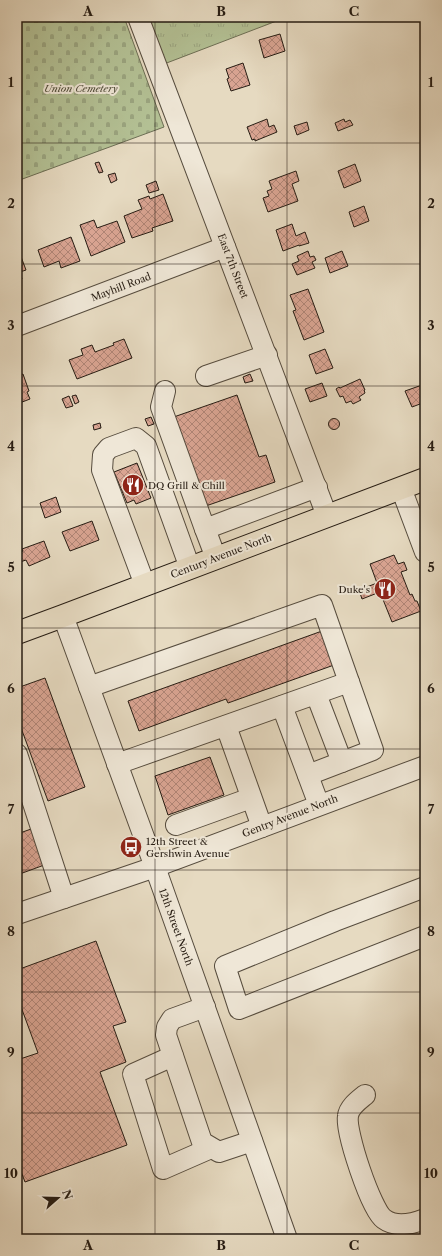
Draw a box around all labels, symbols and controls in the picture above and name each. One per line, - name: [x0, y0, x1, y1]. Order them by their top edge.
- text: A: [82, 3, 94, 19]
- text: B: [216, 3, 226, 19]
- text: C: [349, 3, 359, 19]
- text: 1: [8, 74, 14, 90]
- text: 1: [428, 74, 434, 90]
- park label: Union Cemetery: [44, 82, 118, 95]
- text: 2: [7, 195, 15, 211]
- text: 2: [427, 195, 435, 211]
- street label: East 7th Street: [215, 232, 251, 301]
- street label: Mayhill Road: [89, 270, 153, 304]
- text: 3: [7, 317, 15, 333]
- text: 3: [427, 317, 435, 333]
- text: 4: [7, 438, 15, 454]
- text: 4: [427, 438, 435, 454]
- restaurant icon: DQ Grill & Chill: [120, 472, 146, 498]
- place label: DQ Grill & Chill: [148, 479, 225, 492]
- street label: Century Avenue North: [169, 530, 274, 581]
- text: 5: [7, 559, 15, 575]
- text: 5: [427, 559, 435, 575]
- restaurant icon: Duke's: [372, 576, 398, 602]
- place label: Duke's: [338, 583, 370, 596]
- text: 6: [7, 680, 15, 696]
- text: 6: [427, 680, 435, 696]
- street label: Gentry Avenue North: [240, 791, 340, 840]
- text: 7: [8, 801, 15, 817]
- text: 7: [428, 801, 435, 817]
- bus stop icon: 12th Street & Gershwin Avenue: [118, 834, 144, 860]
- place label: 12th Street & Gershwin Avenue: [146, 835, 230, 860]
- street label: 12th Street North: [156, 886, 196, 968]
- text: 8: [7, 923, 15, 939]
- text: 8: [427, 923, 435, 939]
- text: 9: [7, 1044, 15, 1060]
- text: 9: [427, 1044, 435, 1060]
- text: 10: [4, 1165, 18, 1181]
- text: 10: [424, 1165, 438, 1181]
- north arrow: [38, 1178, 78, 1218]
- text: N: [59, 1188, 76, 1202]
- text: A: [82, 1237, 94, 1253]
- text: B: [216, 1237, 226, 1253]
- text: C: [349, 1237, 359, 1253]

